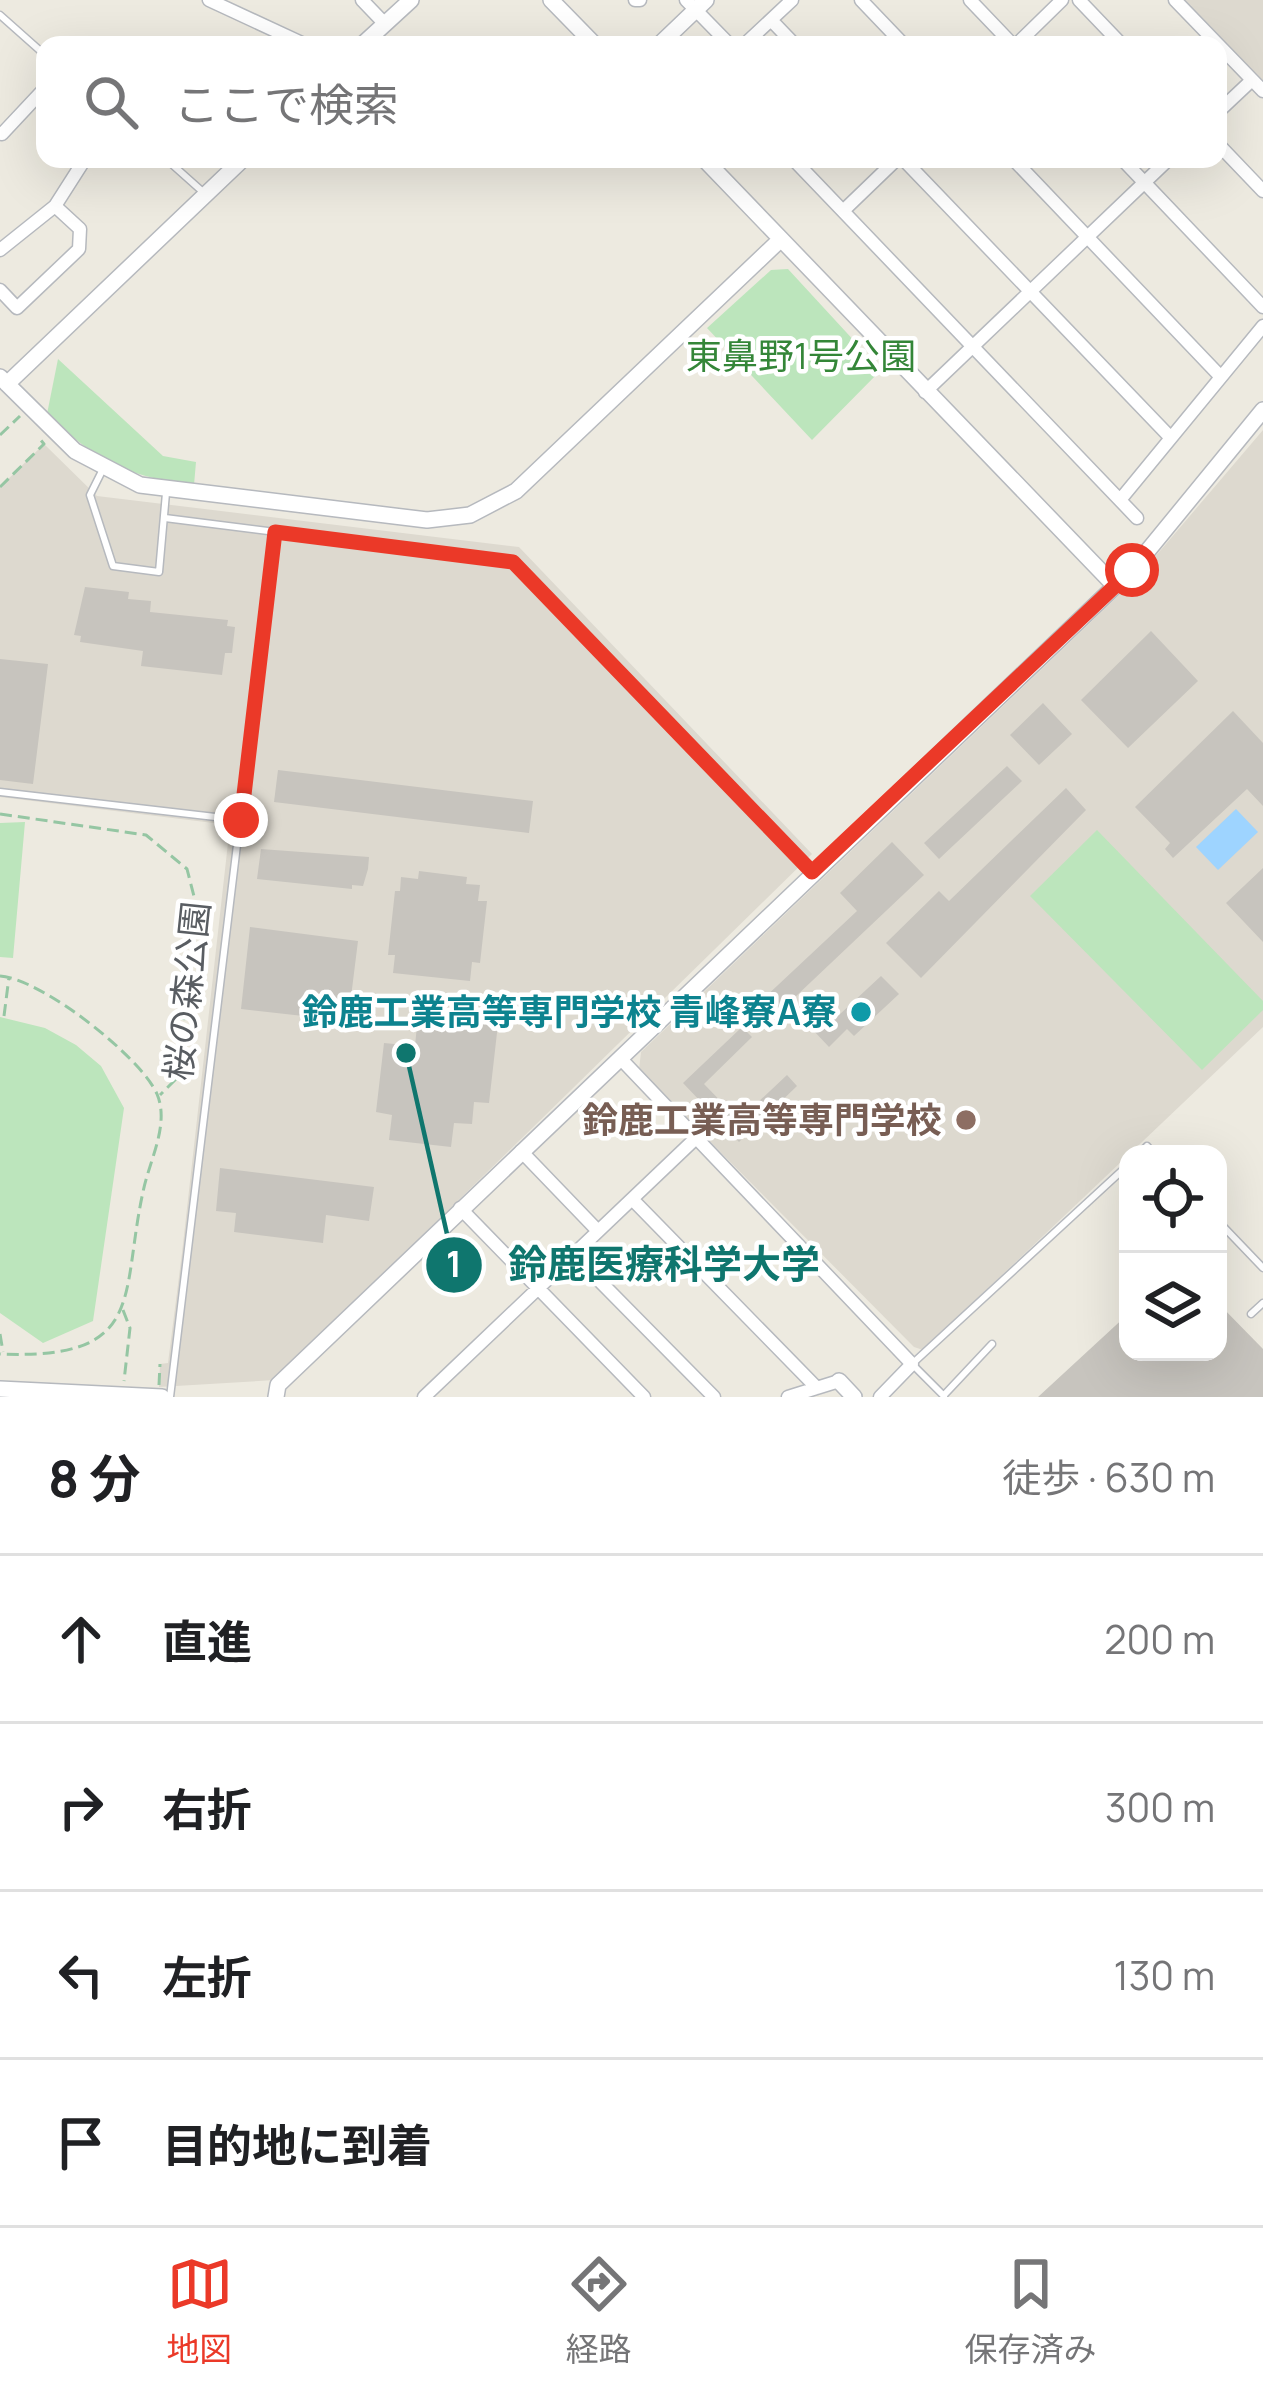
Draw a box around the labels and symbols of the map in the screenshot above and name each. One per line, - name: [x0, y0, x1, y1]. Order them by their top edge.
- park label: 東鼻野1号公園: [686, 331, 916, 380]
- route start: [1105, 543, 1159, 597]
- route end: [214, 793, 268, 847]
- street label: 桜の森公園: [153, 899, 220, 1083]
- place label: 鈴鹿工業高等専門学校 青峰寮A寮: [302, 987, 837, 1036]
- marker: 鈴鹿工業高等専門学校 青峰寮A寮: [848, 999, 874, 1025]
- place label: 鈴鹿工業高等専門学校: [582, 1095, 942, 1144]
- marker: 鈴鹿工業高等専門学校: [953, 1107, 979, 1133]
- callout: 鈴鹿医療科学大学: [424, 1227, 844, 1302]
- text: 鈴鹿医療科学大学: [508, 1236, 820, 1290]
- text: 1: [446, 1239, 462, 1288]

